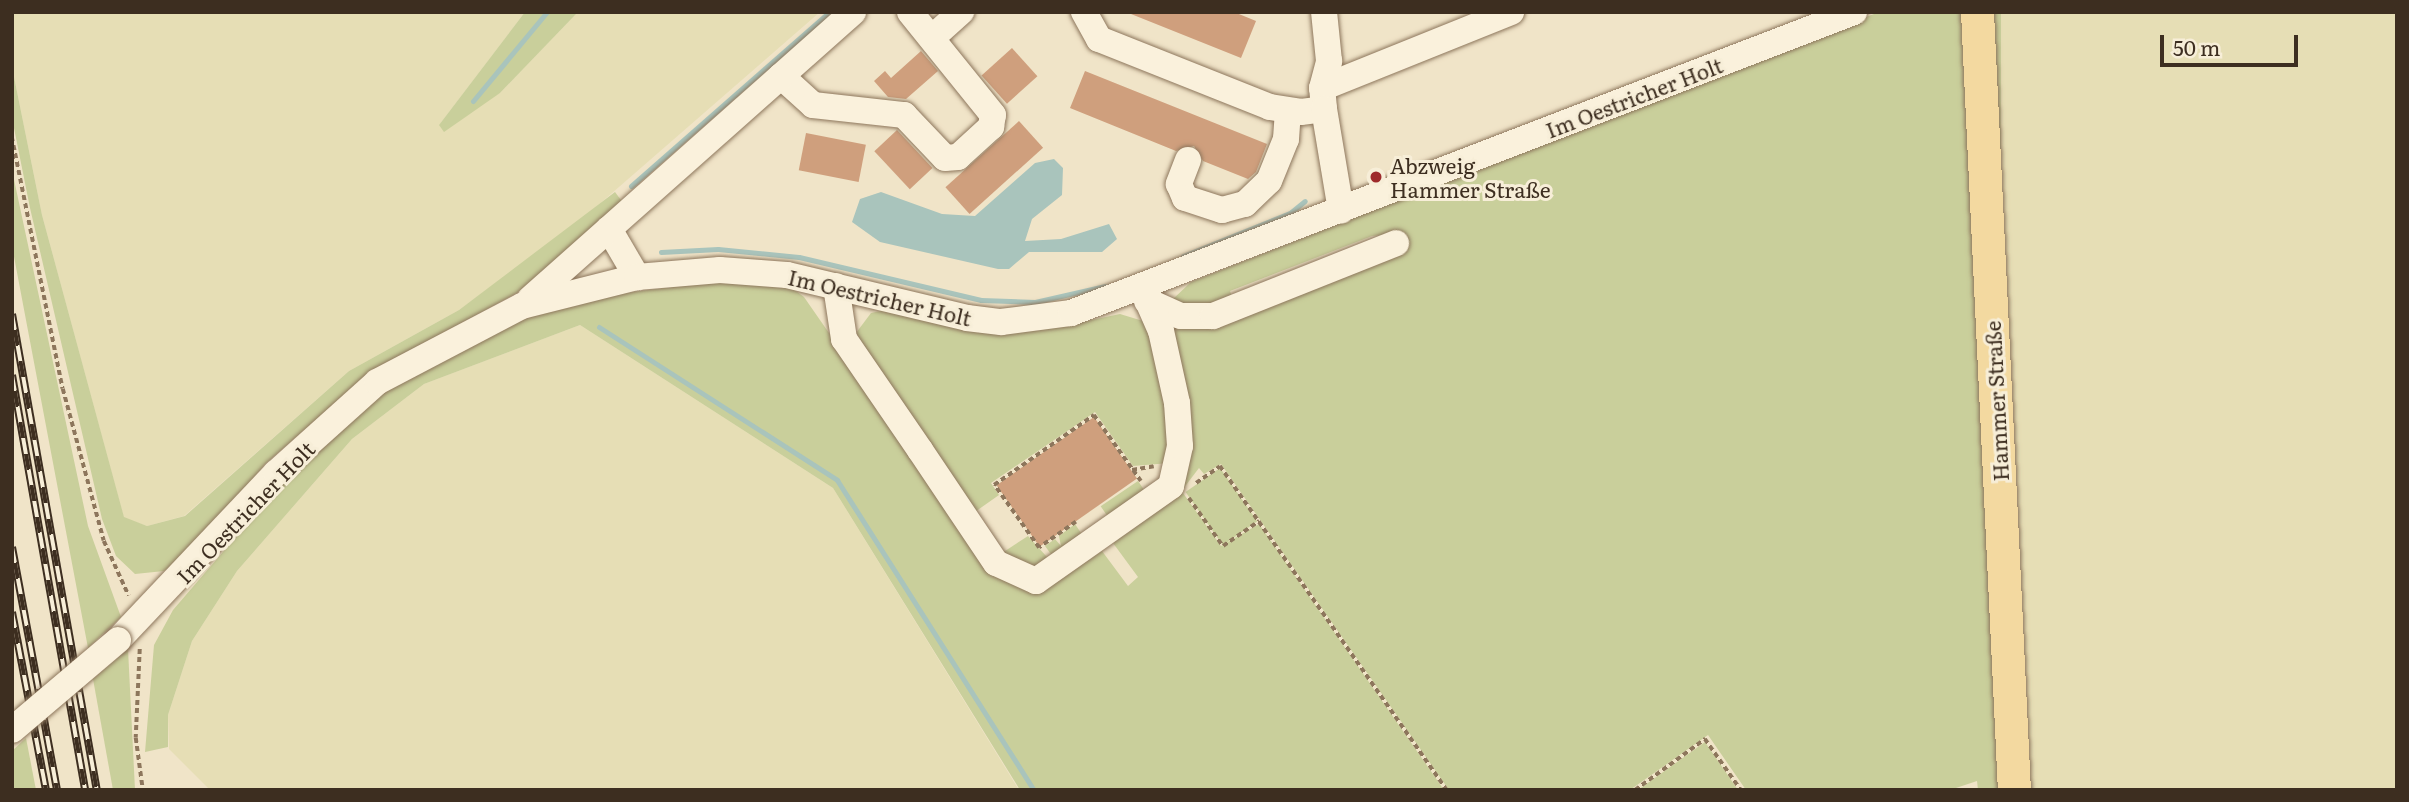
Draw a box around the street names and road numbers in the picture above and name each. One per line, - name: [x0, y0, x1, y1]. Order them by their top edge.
- street label: Im Oestricher Holt: [1542, 52, 1726, 142]
- street label: Im Oestricher Holt: [786, 264, 974, 330]
- street label: Hammer Straße: [1979, 320, 2013, 482]
- street label: Im Oestricher Holt: [171, 436, 319, 588]

